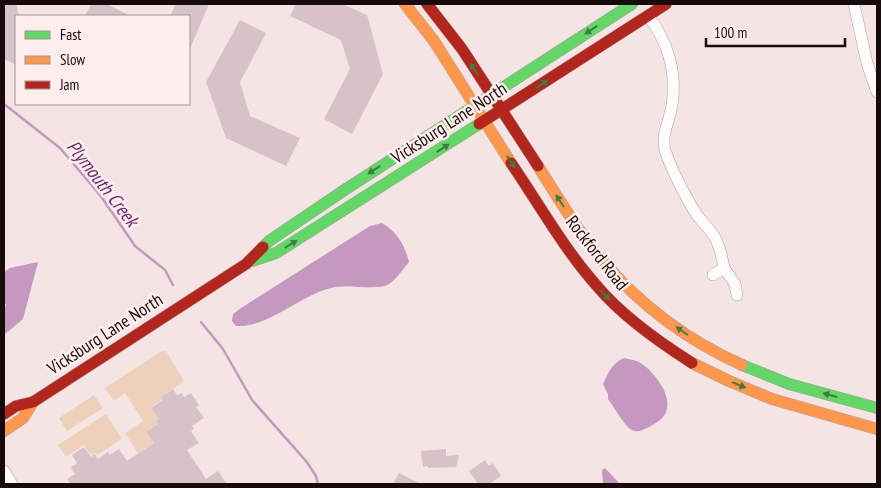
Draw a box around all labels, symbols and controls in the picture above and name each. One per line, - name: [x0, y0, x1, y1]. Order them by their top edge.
- legend: [15, 15, 190, 105]
- scale bar: [706, 15, 845, 47]
- text: 100 m: [714, 23, 747, 42]
- text: Fast: [60, 25, 81, 44]
- one-way arrow: [584, 25, 598, 35]
- text: Slow: [60, 50, 85, 69]
- one-way arrow: [469, 63, 479, 76]
- text: Jam: [59, 75, 79, 94]
- street label: Vicksburg Lane North: [386, 77, 511, 169]
- one-way arrow: [536, 79, 549, 89]
- water label: Plymouth Creek: [62, 135, 146, 233]
- one-way arrow: [436, 143, 450, 153]
- one-way arrow: [506, 156, 516, 169]
- one-way arrow: [368, 165, 381, 174]
- one-way arrow: [555, 194, 565, 207]
- street label: Rockford Road: [561, 211, 634, 295]
- one-way arrow: [284, 239, 297, 248]
- street label: Vicksburg Lane North: [42, 288, 167, 380]
- one-way arrow: [599, 289, 611, 301]
- one-way arrow: [675, 326, 689, 336]
- one-way arrow: [731, 382, 746, 390]
- one-way arrow: [823, 391, 838, 399]

